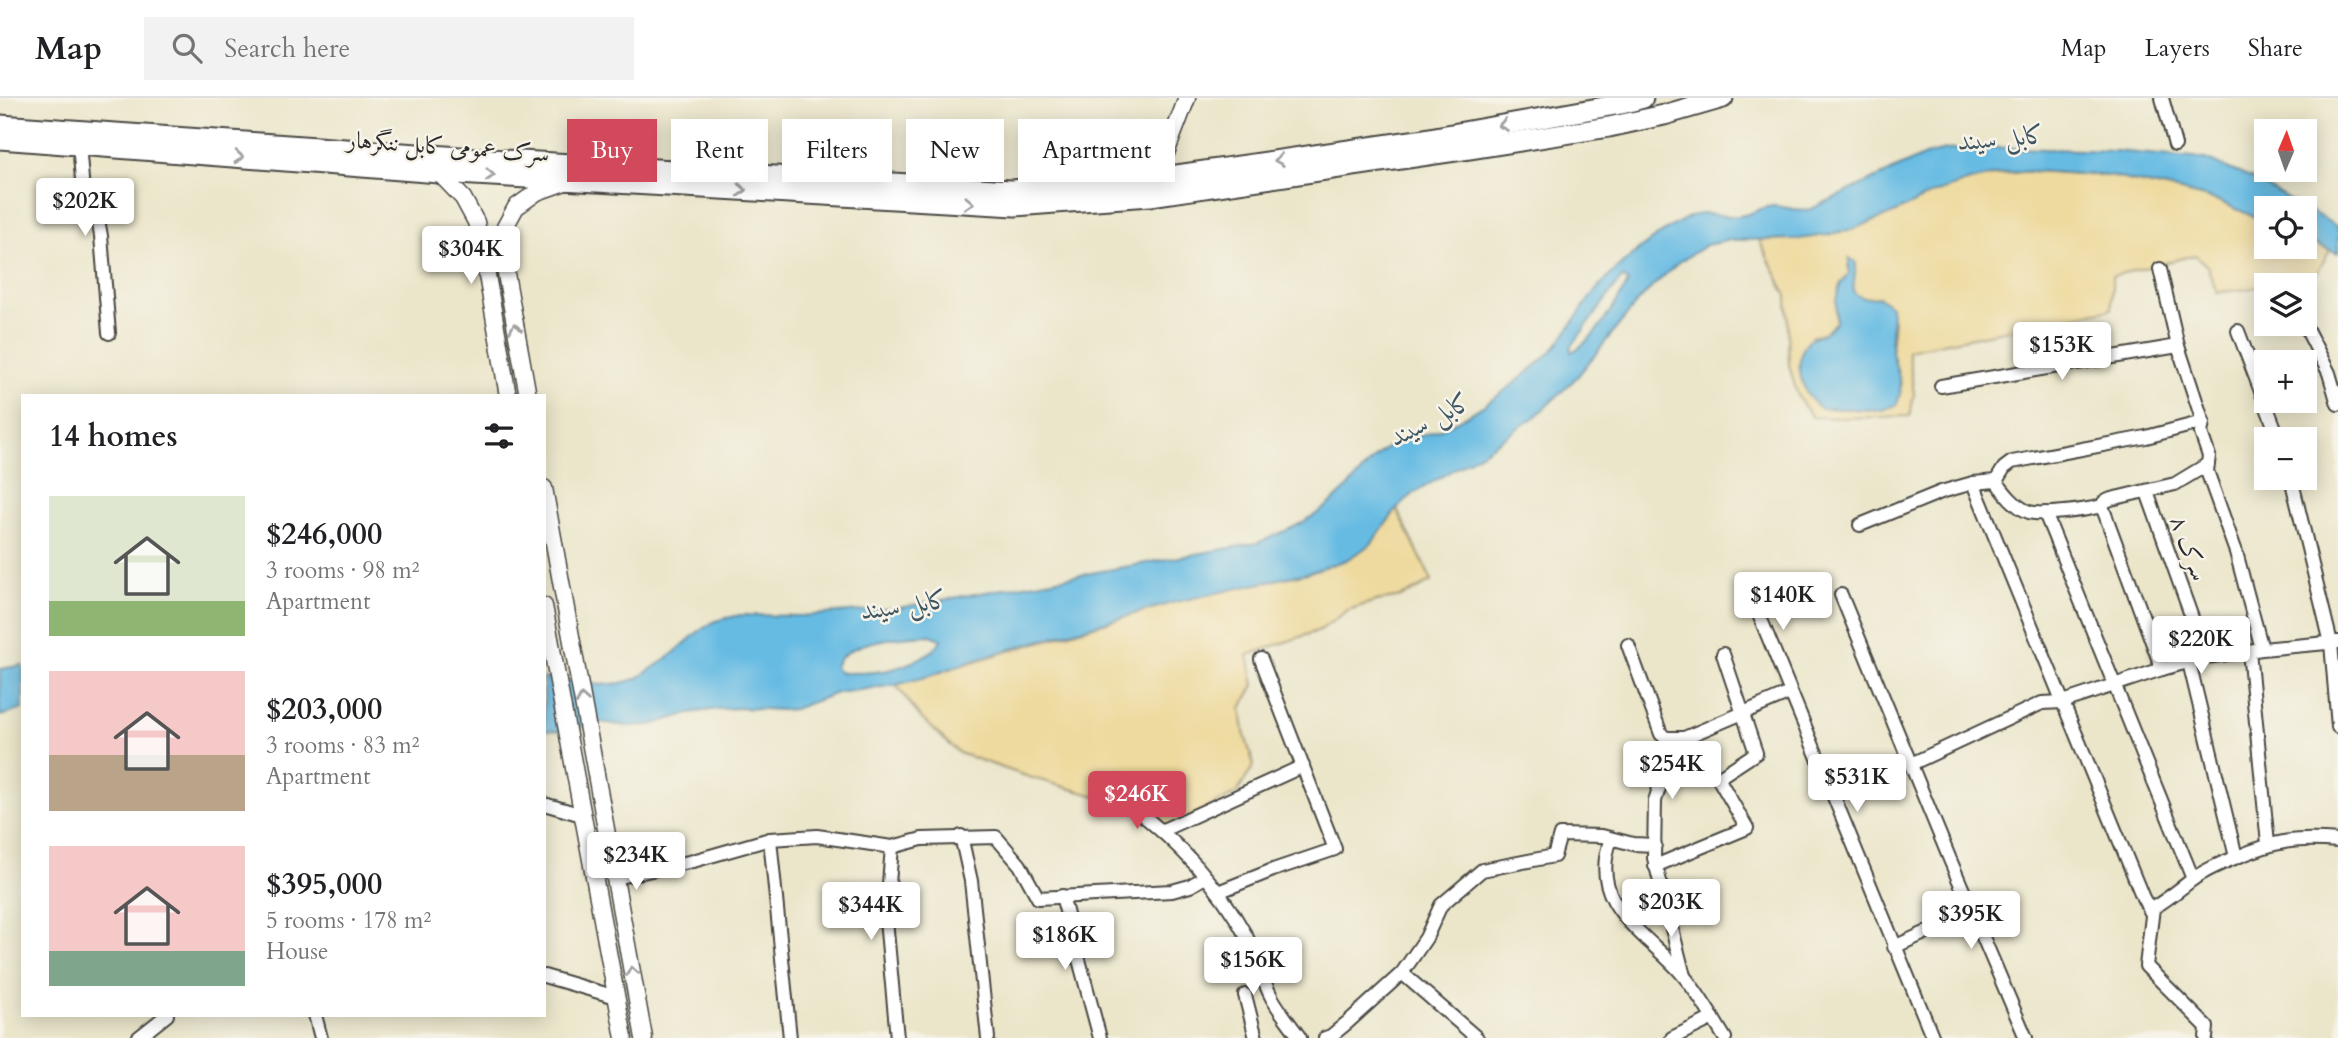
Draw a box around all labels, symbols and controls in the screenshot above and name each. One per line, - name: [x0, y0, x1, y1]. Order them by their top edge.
- search box: [144, 17, 634, 80]
- text: Map: [35, 26, 102, 71]
- icon: search: [168, 29, 206, 67]
- text: Search here: [224, 31, 350, 66]
- text: Map: [2061, 32, 2107, 65]
- text: Layers: [2145, 32, 2210, 65]
- text: Share: [2248, 32, 2303, 65]
- one-way arrow: [1497, 116, 1509, 131]
- water label: کابل سيند: [1956, 117, 2048, 159]
- chip: Buy: [567, 119, 657, 182]
- chip: Rent: [671, 119, 768, 182]
- chip: Filters: [782, 119, 892, 182]
- chip: New: [906, 119, 1004, 182]
- chip: Apartment: [1018, 119, 1175, 182]
- north arrow: [2254, 119, 2317, 182]
- map controls: [2254, 119, 2317, 490]
- street label: سرک عمومی کابل ننگرهار: [344, 123, 550, 171]
- one-way arrow: [234, 149, 245, 164]
- one-way arrow: [1273, 152, 1285, 167]
- one-way arrow: [485, 168, 496, 183]
- pin: $202K: [36, 178, 134, 238]
- one-way arrow: [737, 182, 748, 197]
- text: $202K: [52, 185, 118, 216]
- one-way arrow: [964, 196, 975, 211]
- button: locate: [2254, 196, 2317, 259]
- pin: $304K: [422, 226, 520, 286]
- text: $304K: [438, 233, 504, 264]
- button: layers: [2254, 273, 2317, 336]
- one-way arrow: [509, 322, 524, 334]
- pin: $153K: [2013, 322, 2111, 382]
- text: $153K: [2029, 329, 2095, 360]
- button: +: [2254, 350, 2317, 413]
- water label: کابل سيند: [1383, 383, 1479, 455]
- text: 14 homes: [49, 416, 178, 457]
- icon: filters: [480, 417, 518, 455]
- button: −: [2254, 427, 2317, 490]
- street label: سرک ۸: [2162, 511, 2216, 585]
- text: $246,000: [266, 514, 382, 555]
- icon: home: [105, 524, 189, 608]
- text: 3 rooms · 98 m²: [266, 555, 419, 586]
- pin: $140K: [1734, 573, 1832, 632]
- text: $140K: [1750, 579, 1816, 610]
- water label: کابل سيند: [859, 581, 951, 629]
- text: Apartment: [266, 586, 370, 617]
- pin: $220K: [2152, 616, 2250, 676]
- text: $220K: [2168, 623, 2234, 654]
- text: $203,000: [266, 689, 382, 730]
- one-way arrow: [575, 693, 590, 705]
- icon: home: [105, 699, 189, 783]
- text: 3 rooms · 83 m²: [266, 730, 419, 761]
- pin: $254K: [1623, 742, 1721, 801]
- text: $254K: [1639, 748, 1705, 779]
- pin: $531K: [1808, 754, 1906, 814]
- text: Apartment: [266, 761, 370, 792]
- text: $531K: [1824, 761, 1890, 792]
- pin: $246K: [1088, 772, 1186, 831]
- text: $246K: [1104, 778, 1170, 809]
- pin: $234K: [587, 832, 685, 892]
- text: $234K: [603, 839, 669, 870]
- text: $395,000: [266, 864, 382, 905]
- icon: home: [105, 874, 189, 958]
- pin: $203K: [1622, 880, 1720, 939]
- pin: $344K: [822, 882, 920, 942]
- text: $203K: [1638, 886, 1704, 917]
- text: $344K: [838, 889, 904, 920]
- pin: $395K: [1922, 892, 2020, 951]
- text: $395K: [1938, 898, 2004, 929]
- text: 5 rooms · 178 m²: [266, 905, 431, 936]
- pin: $186K: [1016, 912, 1114, 972]
- text: $186K: [1032, 919, 1098, 950]
- text: House: [266, 936, 328, 967]
- pin: $156K: [1204, 937, 1302, 997]
- text: $156K: [1220, 944, 1286, 975]
- one-way arrow: [625, 965, 640, 977]

